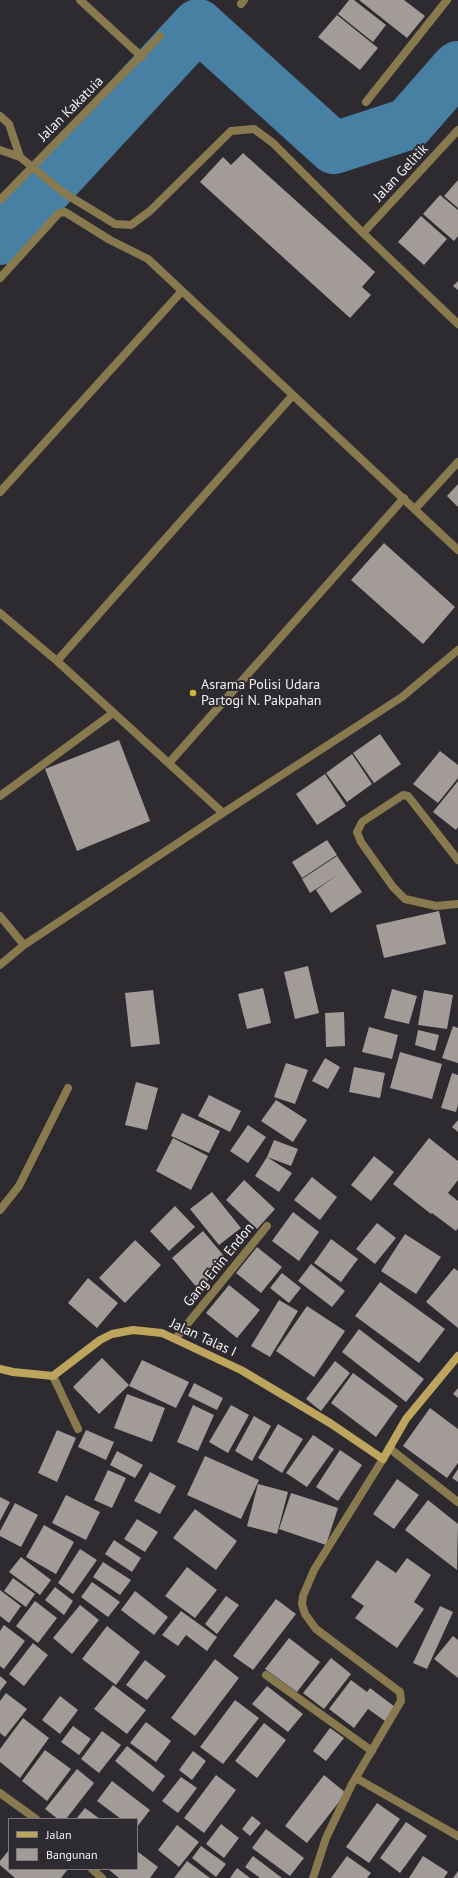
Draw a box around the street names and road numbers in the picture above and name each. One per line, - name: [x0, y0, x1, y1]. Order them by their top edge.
- street label: Jalan Kakatuia: [35, 73, 107, 145]
- street label: Jalan Gelitik: [370, 141, 432, 205]
- street label: Gang Enin Endon: [180, 1220, 258, 1310]
- street label: Jalan Talas I: [167, 1315, 239, 1361]

